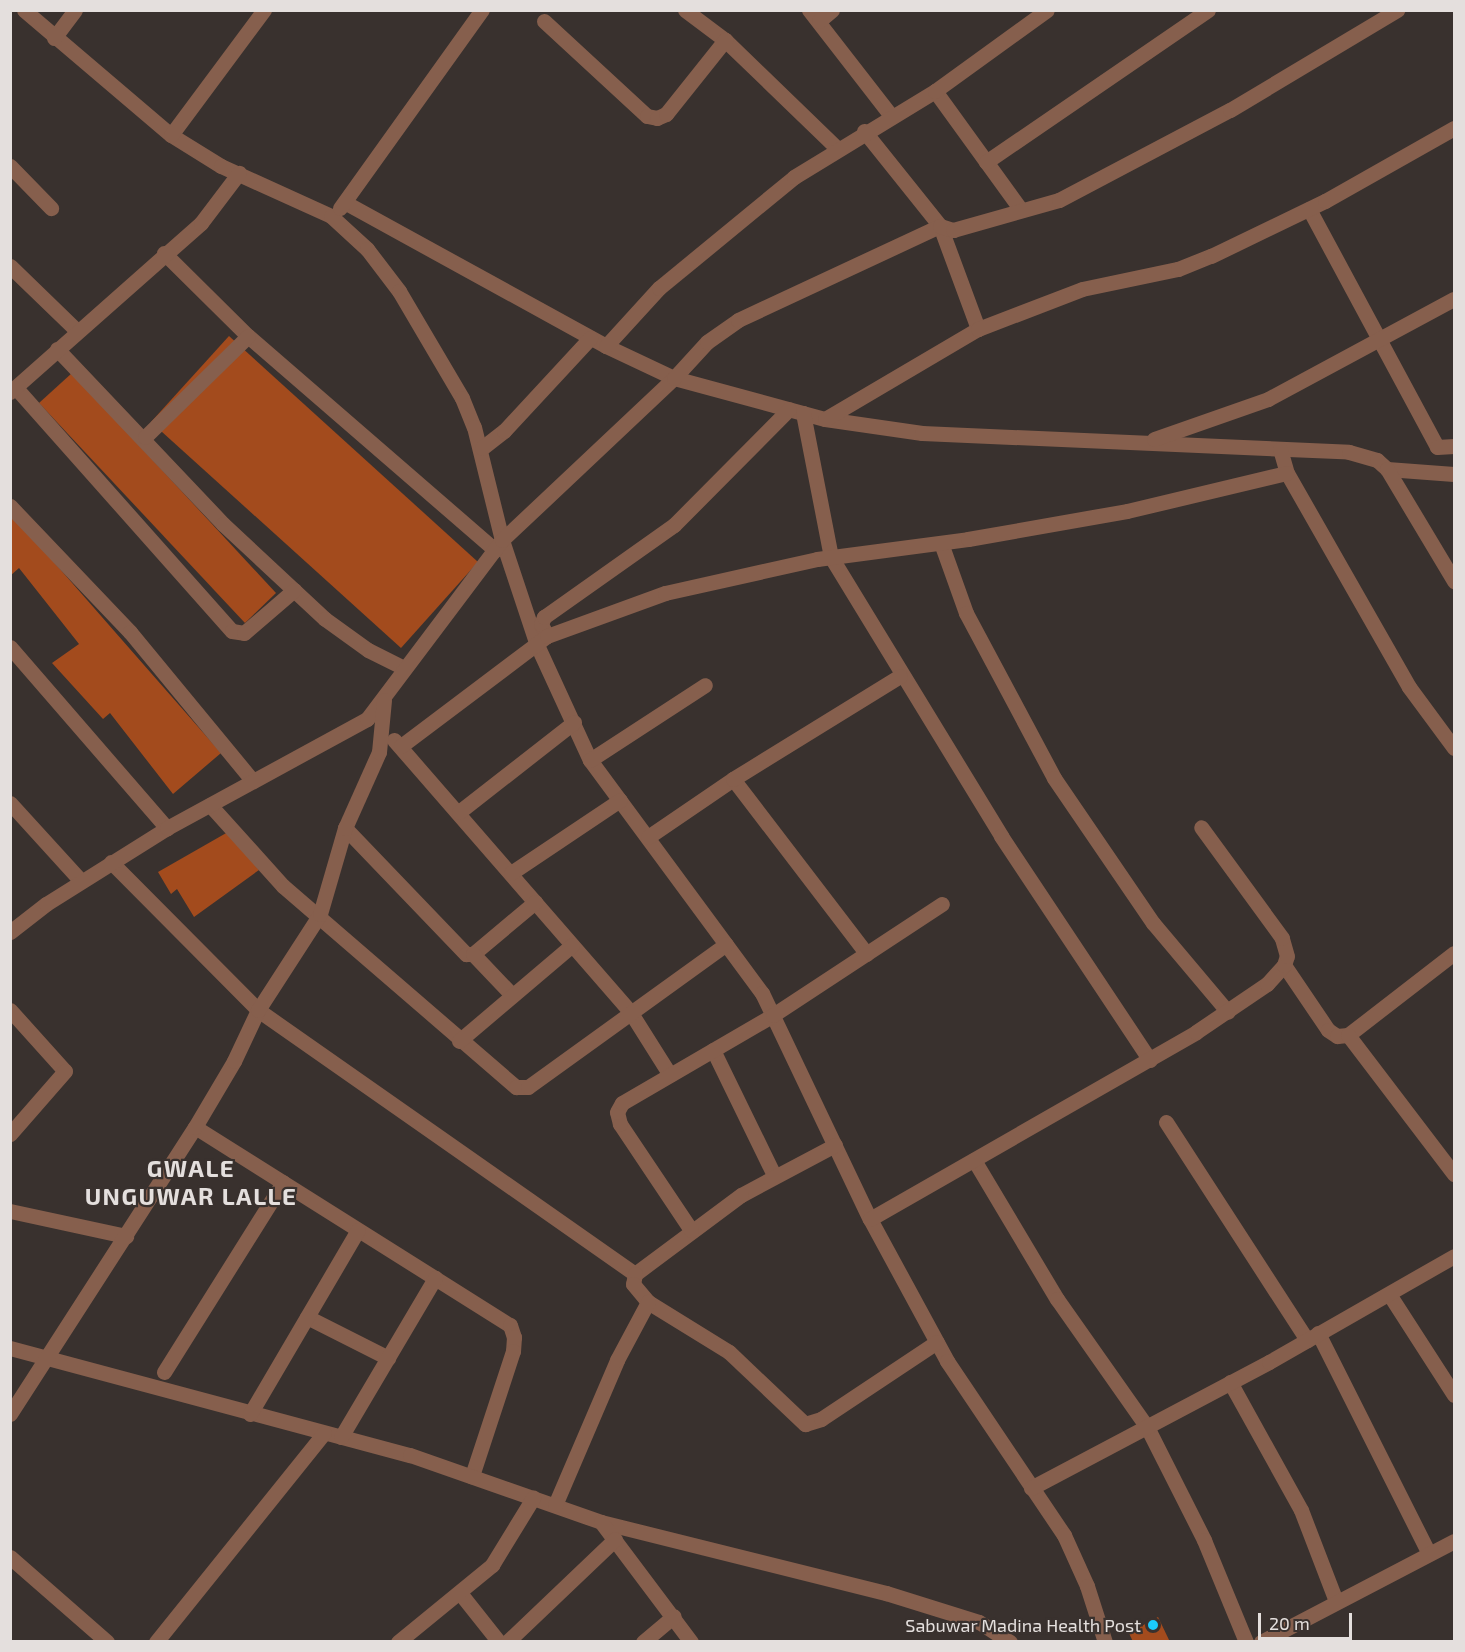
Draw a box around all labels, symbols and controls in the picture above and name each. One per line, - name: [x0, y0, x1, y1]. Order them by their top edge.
- district label: GWALE UNGUWAR LALLE: [85, 1154, 297, 1210]
- scale bar: [1261, 1601, 1356, 1639]
- text: 20 m: [1269, 1612, 1310, 1634]
- place label: Sabuwar Madina Health Post: [905, 1614, 1141, 1636]
- marker: Sabuwar Madina Health Post: [1146, 1618, 1160, 1632]

